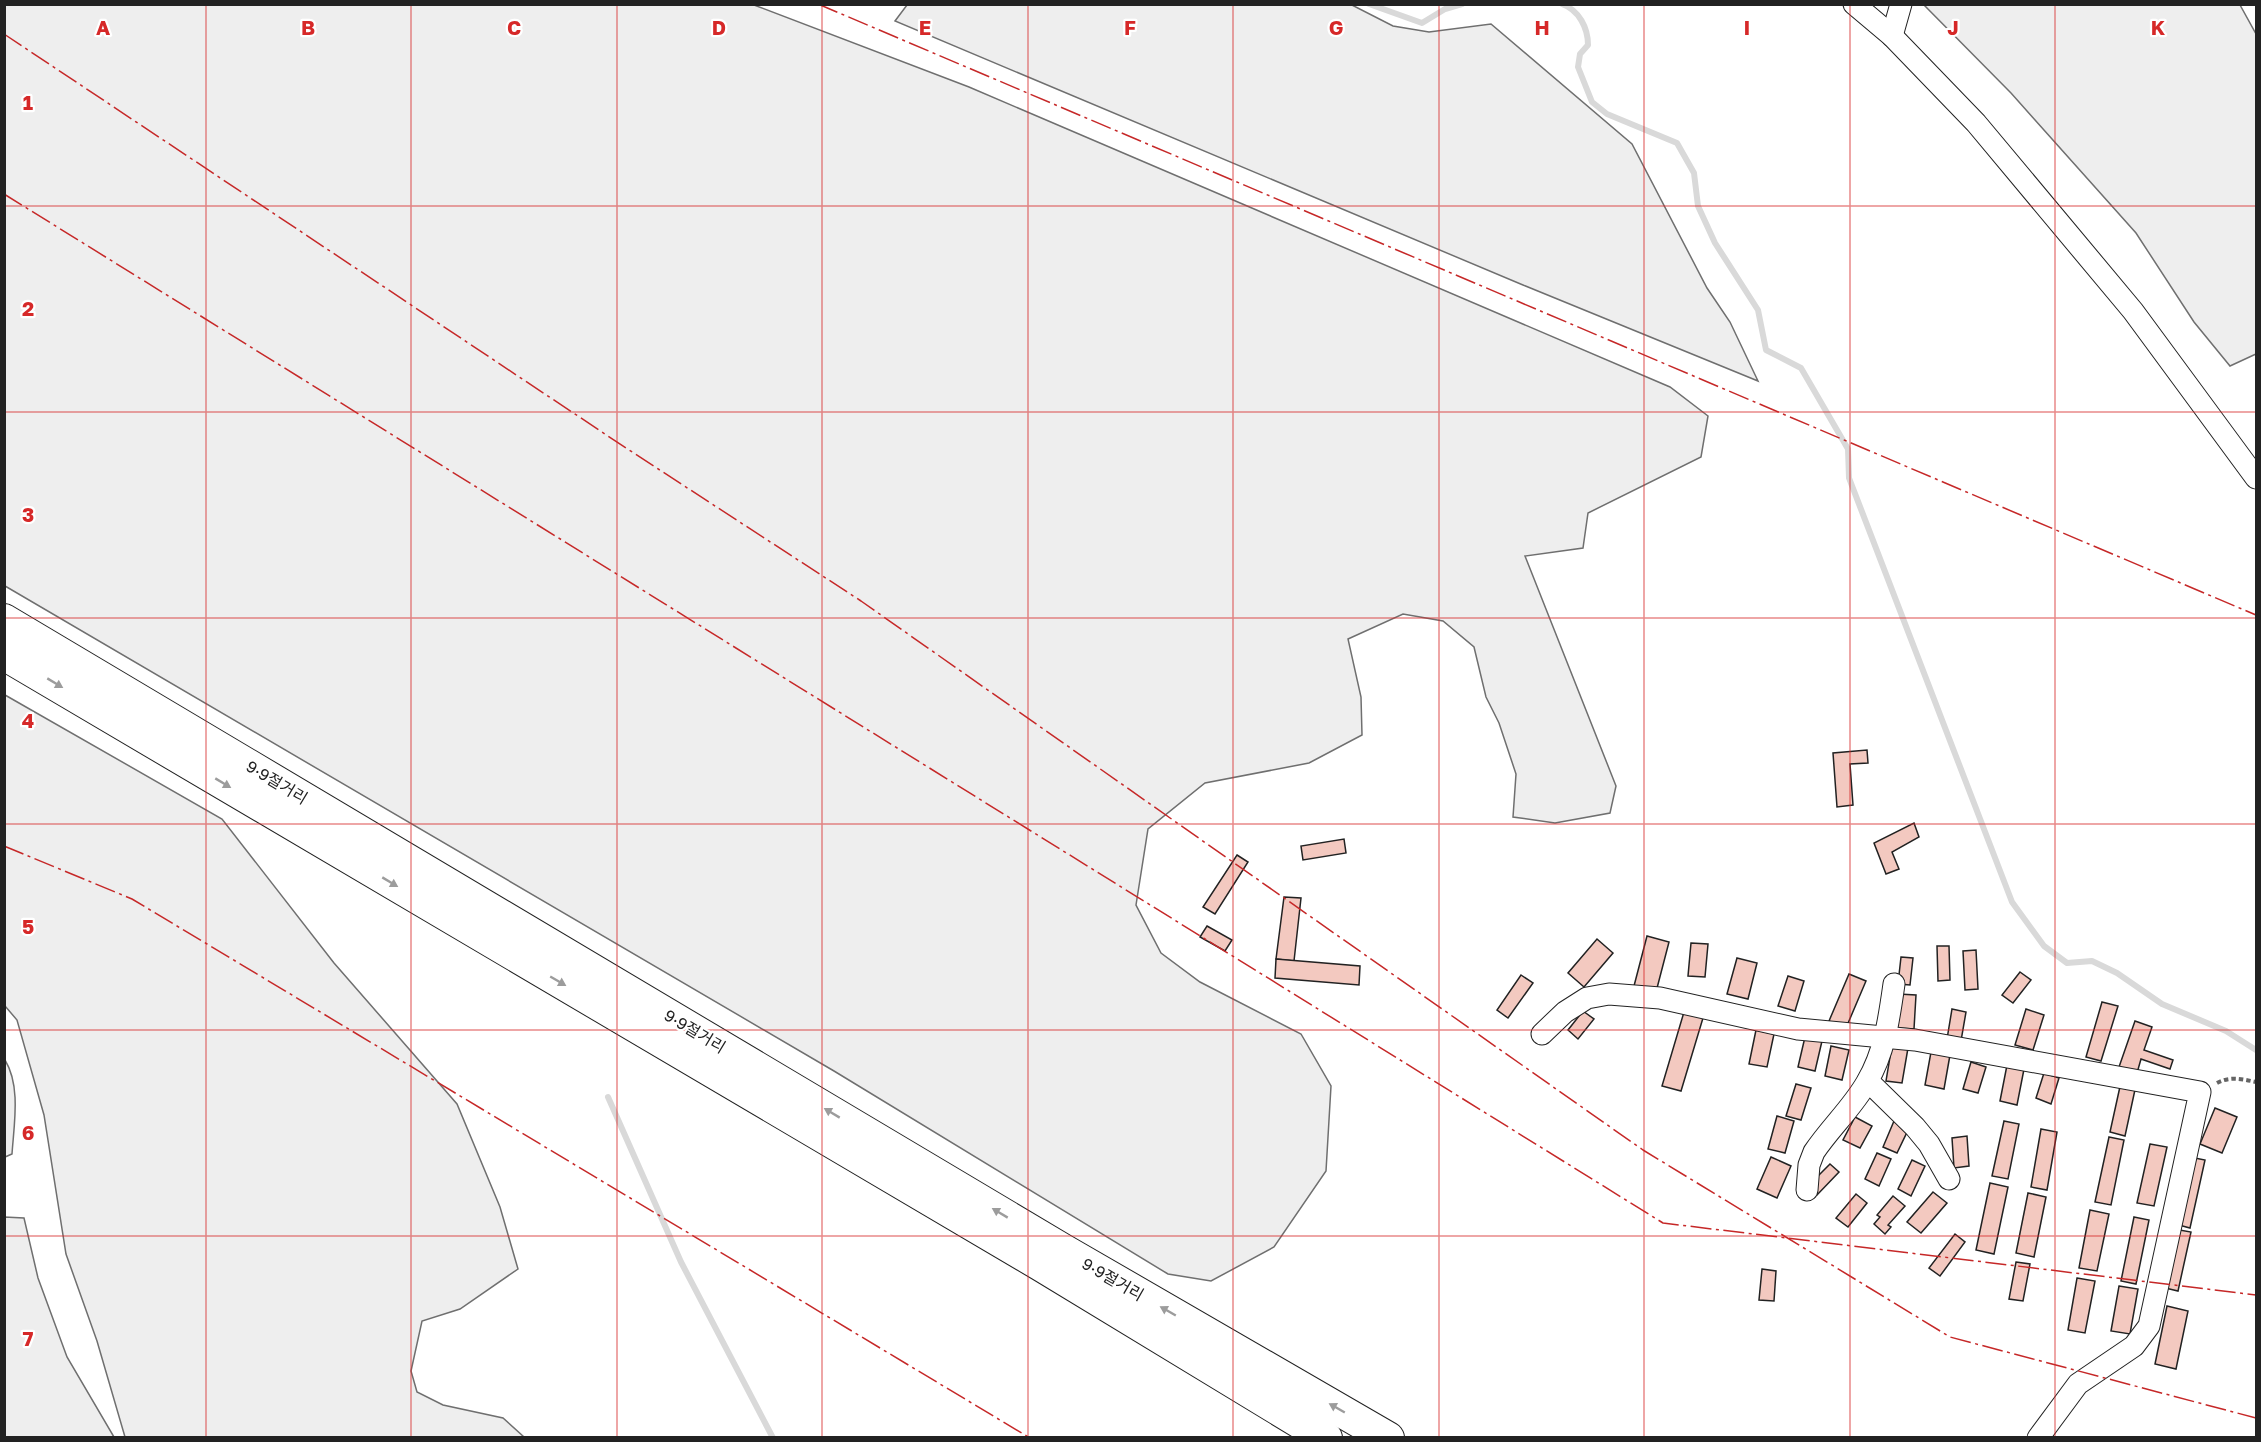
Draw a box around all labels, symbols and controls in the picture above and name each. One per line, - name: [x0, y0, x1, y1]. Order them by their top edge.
- text: A: [96, 15, 110, 39]
- text: B: [301, 15, 315, 39]
- text: C: [507, 15, 521, 39]
- text: D: [712, 15, 726, 39]
- text: E: [919, 15, 931, 39]
- text: F: [1124, 15, 1136, 39]
- text: G: [1329, 15, 1343, 39]
- text: H: [1534, 15, 1550, 39]
- text: I: [1744, 15, 1750, 39]
- text: J: [1947, 15, 1959, 39]
- text: K: [2151, 15, 2166, 39]
- text: 1: [23, 90, 33, 114]
- text: 2: [22, 296, 34, 320]
- text: 3: [22, 502, 34, 526]
- one-way arrow: [47, 678, 63, 689]
- text: 4: [22, 708, 34, 732]
- street label: 9·9절거리: [243, 756, 311, 808]
- one-way arrow: [215, 777, 231, 788]
- one-way arrow: [382, 877, 398, 888]
- text: 5: [22, 914, 34, 938]
- one-way arrow: [550, 976, 566, 987]
- street label: 9·9절거리: [661, 1005, 729, 1057]
- one-way arrow: [824, 1108, 841, 1118]
- text: 6: [22, 1120, 34, 1144]
- one-way arrow: [992, 1207, 1008, 1218]
- street label: 9·9절거리: [1078, 1253, 1148, 1305]
- one-way arrow: [1160, 1306, 1177, 1316]
- text: 7: [23, 1326, 34, 1350]
- one-way arrow: [1329, 1403, 1345, 1414]

